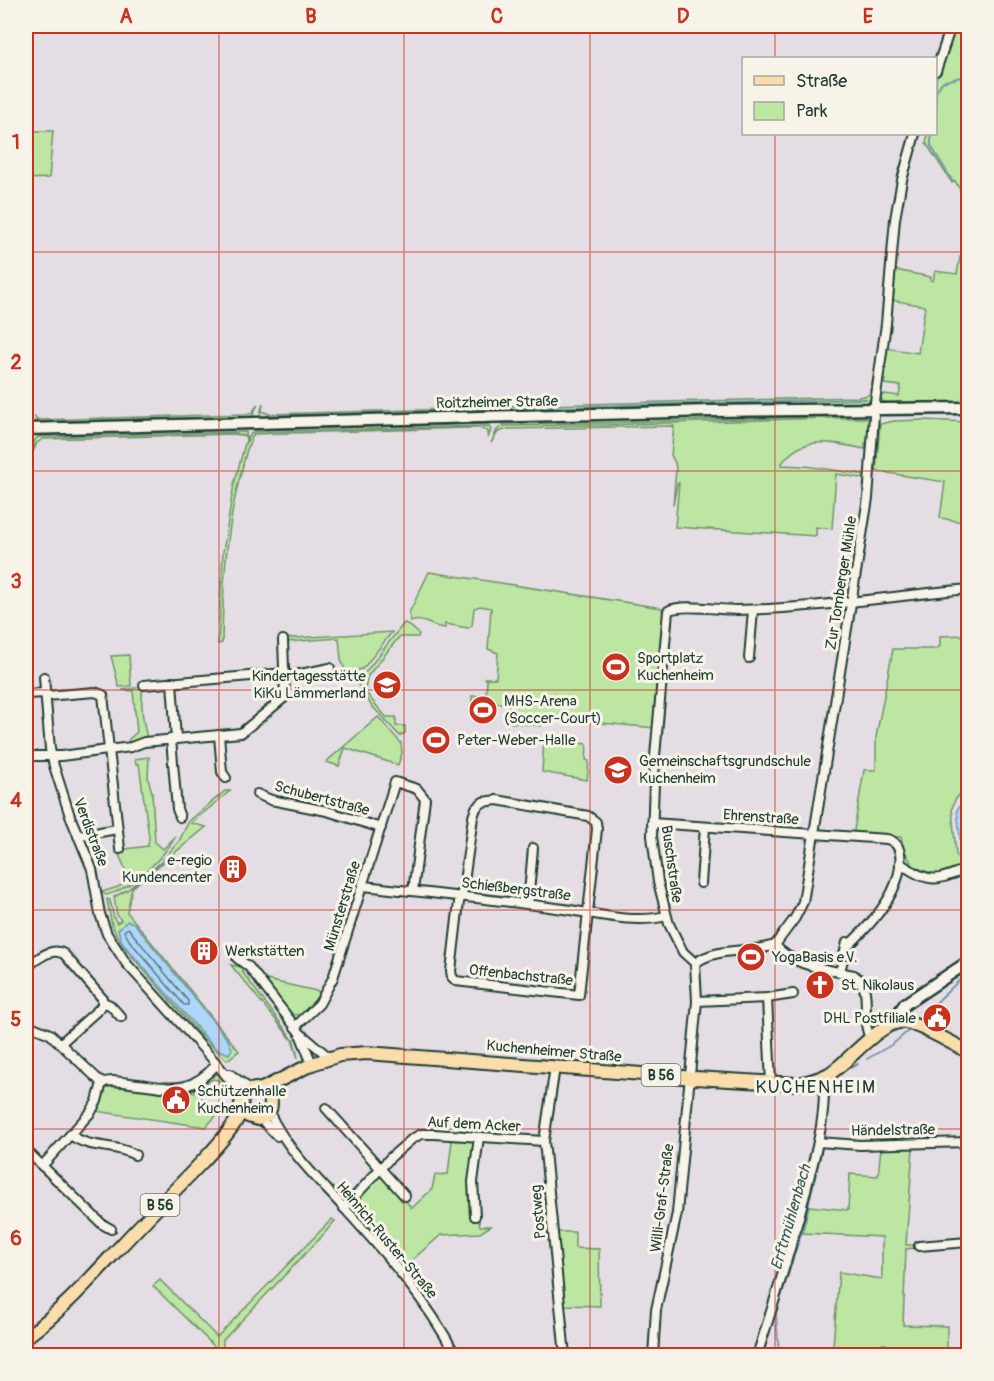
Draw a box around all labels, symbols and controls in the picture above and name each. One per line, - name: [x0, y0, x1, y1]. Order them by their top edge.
- text: A: [120, 4, 133, 29]
- text: B: [305, 4, 317, 29]
- text: C: [491, 4, 503, 29]
- text: D: [677, 4, 690, 29]
- text: E: [863, 4, 874, 29]
- legend: [742, 57, 937, 135]
- text: Straße: [796, 70, 847, 93]
- text: Park: [796, 100, 828, 123]
- text: 1: [12, 130, 20, 155]
- text: 2: [10, 350, 22, 375]
- street label: Roitzheimer Straße: [436, 392, 559, 413]
- street label: Zur Tomberger Mühle: [822, 514, 862, 651]
- text: 3: [10, 569, 22, 594]
- place label: Sportplatz Kuchenheim: [637, 649, 714, 685]
- sports icon: Sportplatz Kuchenheim: [600, 651, 632, 683]
- place label: Kindertagesstätte KiKu Lämmerland: [252, 667, 367, 703]
- school or university icon: Kindertagesstätte KiKu Lämmerland: [371, 669, 403, 701]
- place label: MHS-Arena (Soccer-Court): [504, 692, 602, 728]
- sports icon: MHS-Arena (Soccer-Court): [467, 694, 499, 726]
- sports icon: Peter-Weber-Halle: [420, 724, 452, 756]
- place label: Peter-Weber-Halle: [457, 731, 576, 750]
- place label: Gemeinschaftsgrundschule Kuchenheim: [639, 752, 812, 788]
- school or university icon: Gemeinschaftsgrundschule Kuchenheim: [602, 754, 634, 786]
- street label: Schubertstraße: [272, 777, 372, 820]
- text: 4: [10, 788, 22, 813]
- street label: Verdistraße: [69, 795, 113, 870]
- street label: Ehrenstraße: [722, 805, 800, 830]
- street label: Buschstraße: [657, 824, 686, 905]
- place label: e-regio Kundencenter: [122, 851, 213, 887]
- building icon: e-regio Kundencenter: [217, 853, 249, 885]
- street label: Münsterstraße: [320, 858, 365, 953]
- street label: Schießbergstraße: [460, 873, 572, 906]
- building icon: Werkstätten: [188, 935, 220, 967]
- sports icon: YogaBasis e.V.: [735, 941, 767, 973]
- place label: Werkstätten: [225, 942, 304, 961]
- place label: YogaBasis e.V.: [771, 948, 858, 967]
- street label: Offenbachstraße: [468, 961, 575, 990]
- church icon: St. Nikolaus: [804, 969, 836, 1001]
- place label: St. Nikolaus: [841, 976, 914, 995]
- public building icon: DHL Postfiliale: [921, 1002, 953, 1034]
- text: 5: [11, 1007, 22, 1032]
- place label: DHL Postfiliale: [823, 1009, 917, 1028]
- street label: Kuchenheimer Straße: [486, 1036, 623, 1067]
- road number: B 56: [642, 1064, 680, 1086]
- district label: KUCHENHEIM: [756, 1076, 876, 1099]
- place label: Schützenhalle Kuchenheim: [197, 1082, 287, 1118]
- public building icon: Schützenhalle Kuchenheim: [160, 1084, 192, 1116]
- street label: Auf dem Acker: [427, 1113, 522, 1136]
- street label: Händelstraße: [851, 1120, 936, 1141]
- street label: Willi-Graf-Straße: [646, 1142, 679, 1253]
- water label: Erftmühlenbach: [766, 1161, 816, 1272]
- street label: Heinrich-Ruster-Straße: [332, 1178, 442, 1303]
- street label: Postweg: [527, 1184, 550, 1240]
- road number: B 56: [140, 1194, 180, 1216]
- text: 6: [10, 1226, 22, 1251]

